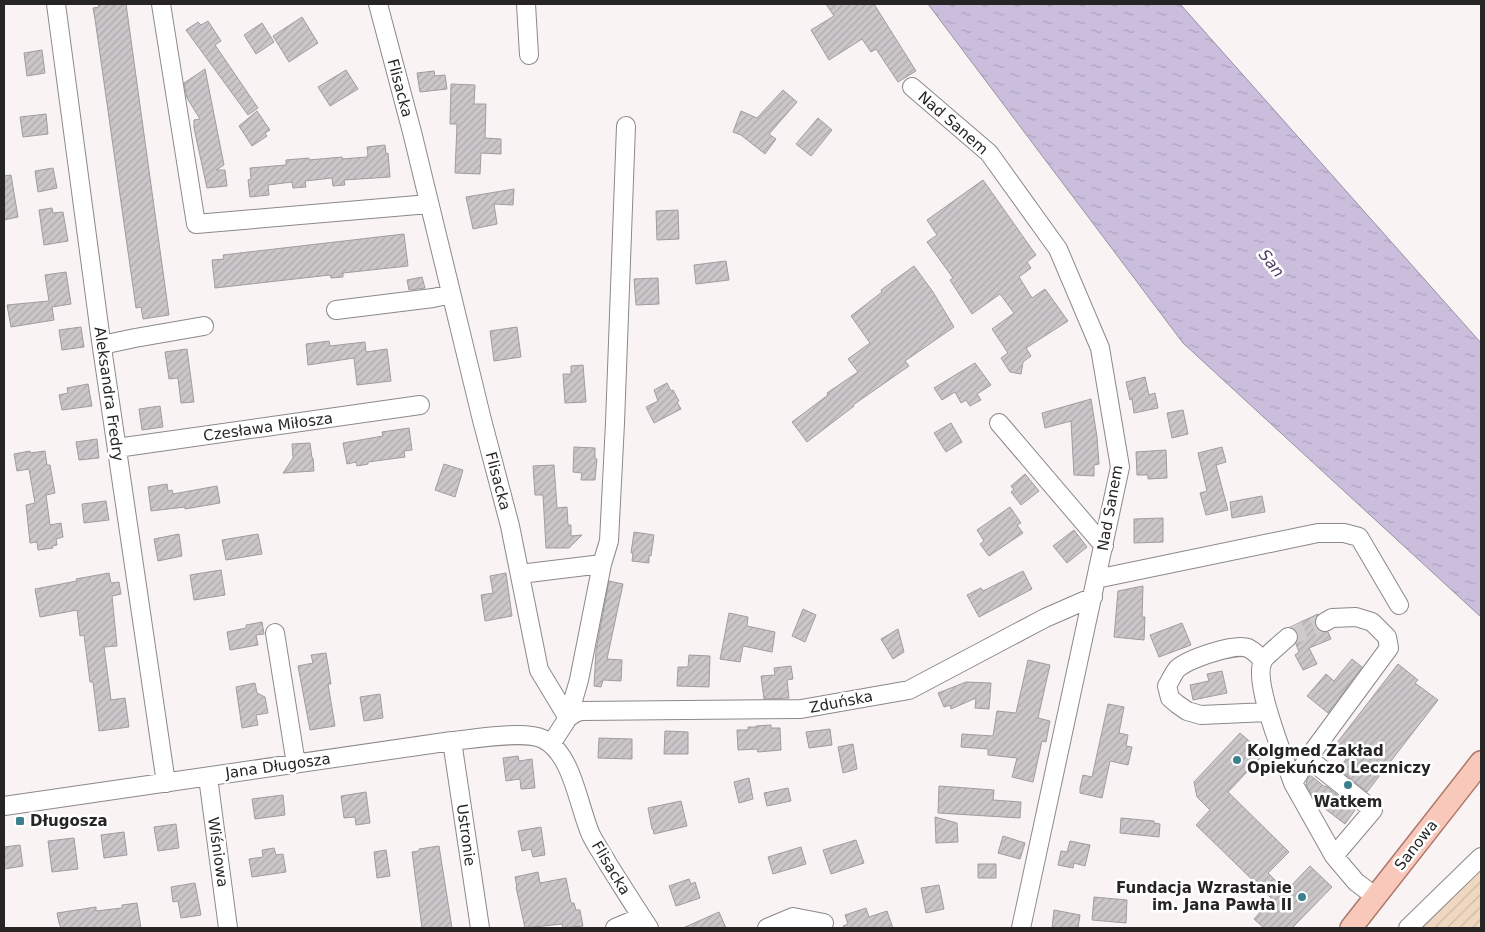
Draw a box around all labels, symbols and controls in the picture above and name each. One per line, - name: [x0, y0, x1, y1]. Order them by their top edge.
- street label: Flisacka: [384, 57, 416, 119]
- street label: Nad Sanem: [914, 88, 992, 158]
- water label: San: [1255, 246, 1288, 281]
- street label: Aleksandra Fredry: [91, 326, 127, 463]
- street label: Czesława Miłosza: [202, 409, 334, 445]
- street label: Flisacka: [482, 450, 514, 512]
- street label: Nad Sanem: [1094, 464, 1126, 552]
- street label: Zduńska: [808, 687, 874, 717]
- place label: Kolgmed Zakład Opiekuńczo Leczniczy: [1247, 742, 1431, 777]
- street label: Jana Długosza: [223, 750, 332, 782]
- marker: Kolgmed Zakład Opiekuńczo Leczniczy: [1231, 754, 1243, 766]
- marker: Watkem: [1342, 779, 1354, 791]
- place label: Watkem: [1314, 793, 1382, 811]
- street label: Ustronie: [453, 803, 479, 867]
- place label: Długosza: [30, 812, 108, 830]
- marker: Długosza: [14, 815, 26, 827]
- street label: Wiśniowa: [204, 816, 232, 888]
- street label: Sanowa: [1391, 816, 1441, 874]
- street label: Flisacka: [588, 838, 634, 898]
- place label: Fundacja Wzrastanie im. Jana Pawła II: [1116, 879, 1292, 914]
- marker: Fundacja Wzrastanie im. Jana Pawła II: [1296, 891, 1308, 903]

